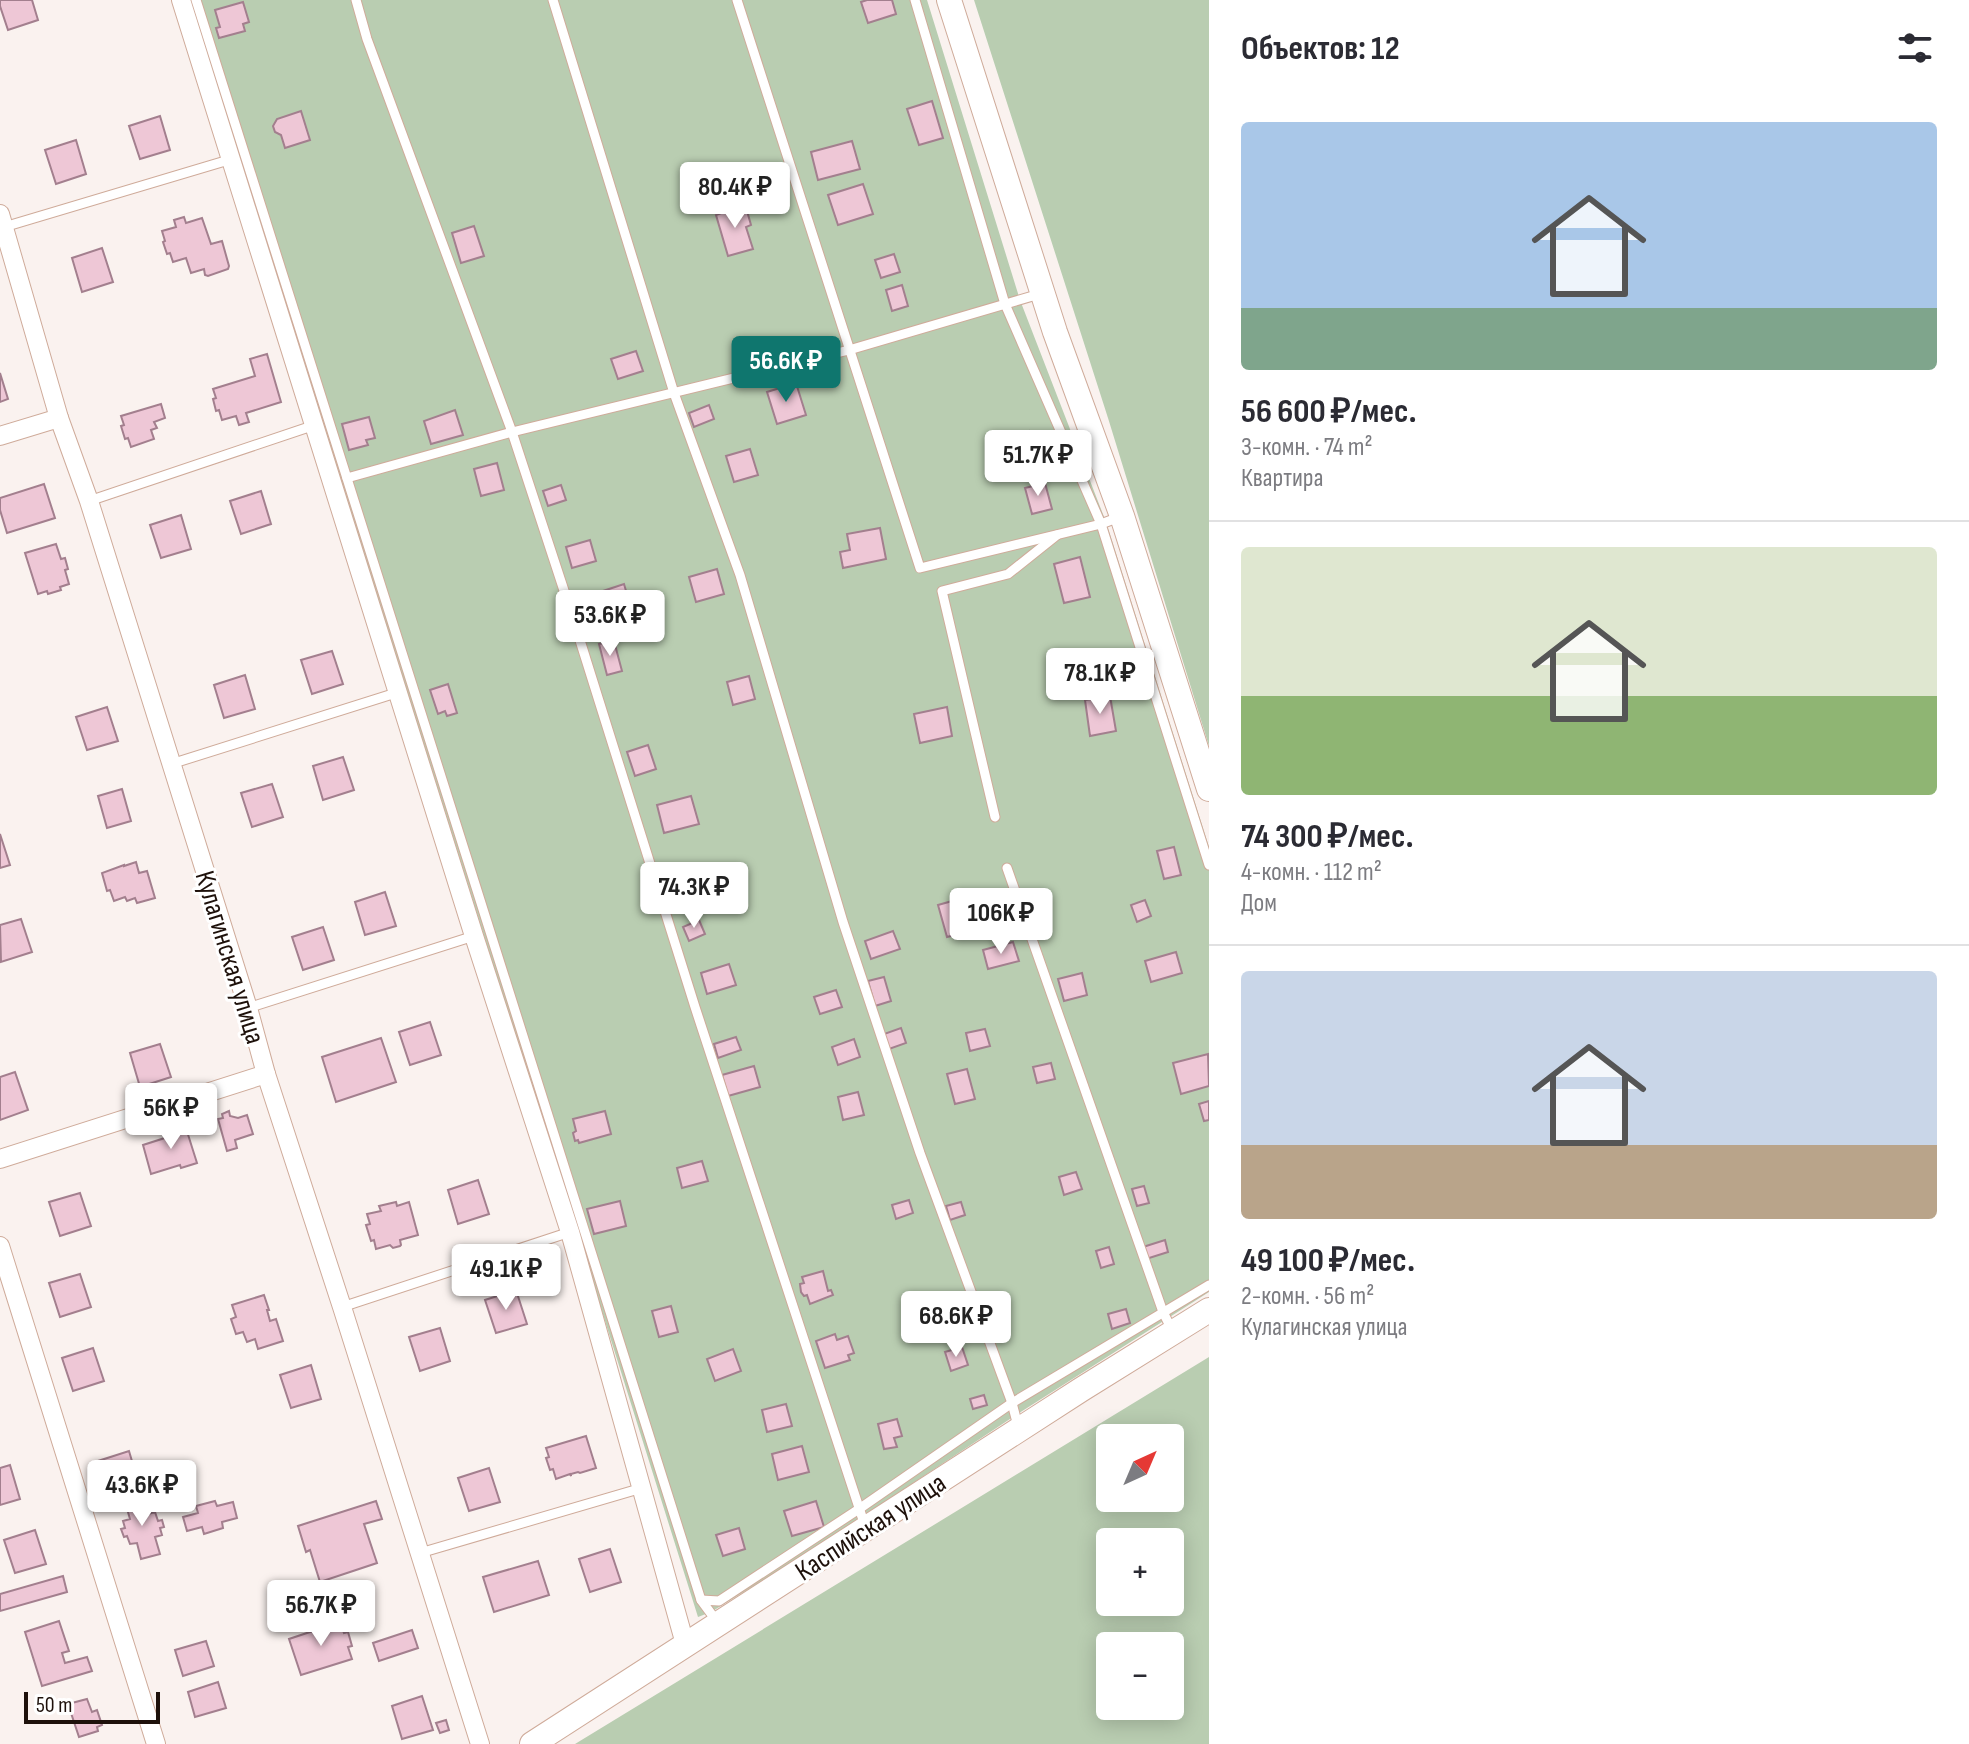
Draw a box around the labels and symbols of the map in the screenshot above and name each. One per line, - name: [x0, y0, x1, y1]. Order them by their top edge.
- pin: 80.4K ₽: [661, 162, 809, 230]
- pin: 56.6K ₽: [712, 336, 860, 404]
- pin: 51.7K ₽: [964, 430, 1112, 498]
- pin: 53.6K ₽: [536, 590, 684, 658]
- pin: 78.1K ₽: [1026, 648, 1174, 716]
- pin: 74.3K ₽: [620, 862, 768, 930]
- street label: Кулагинская улица: [188, 867, 272, 1048]
- pin: 106K ₽: [936, 888, 1066, 956]
- pin: 56K ₽: [115, 1083, 227, 1151]
- pin: 49.1K ₽: [432, 1244, 580, 1312]
- pin: 68.6K ₽: [882, 1291, 1030, 1359]
- north arrow: [1096, 1424, 1184, 1512]
- pin: 43.6K ₽: [68, 1460, 216, 1528]
- street label: Каспийская улица: [789, 1466, 952, 1588]
- pin: 56.7K ₽: [247, 1580, 395, 1648]
- scale bar: [24, 1688, 160, 1724]

